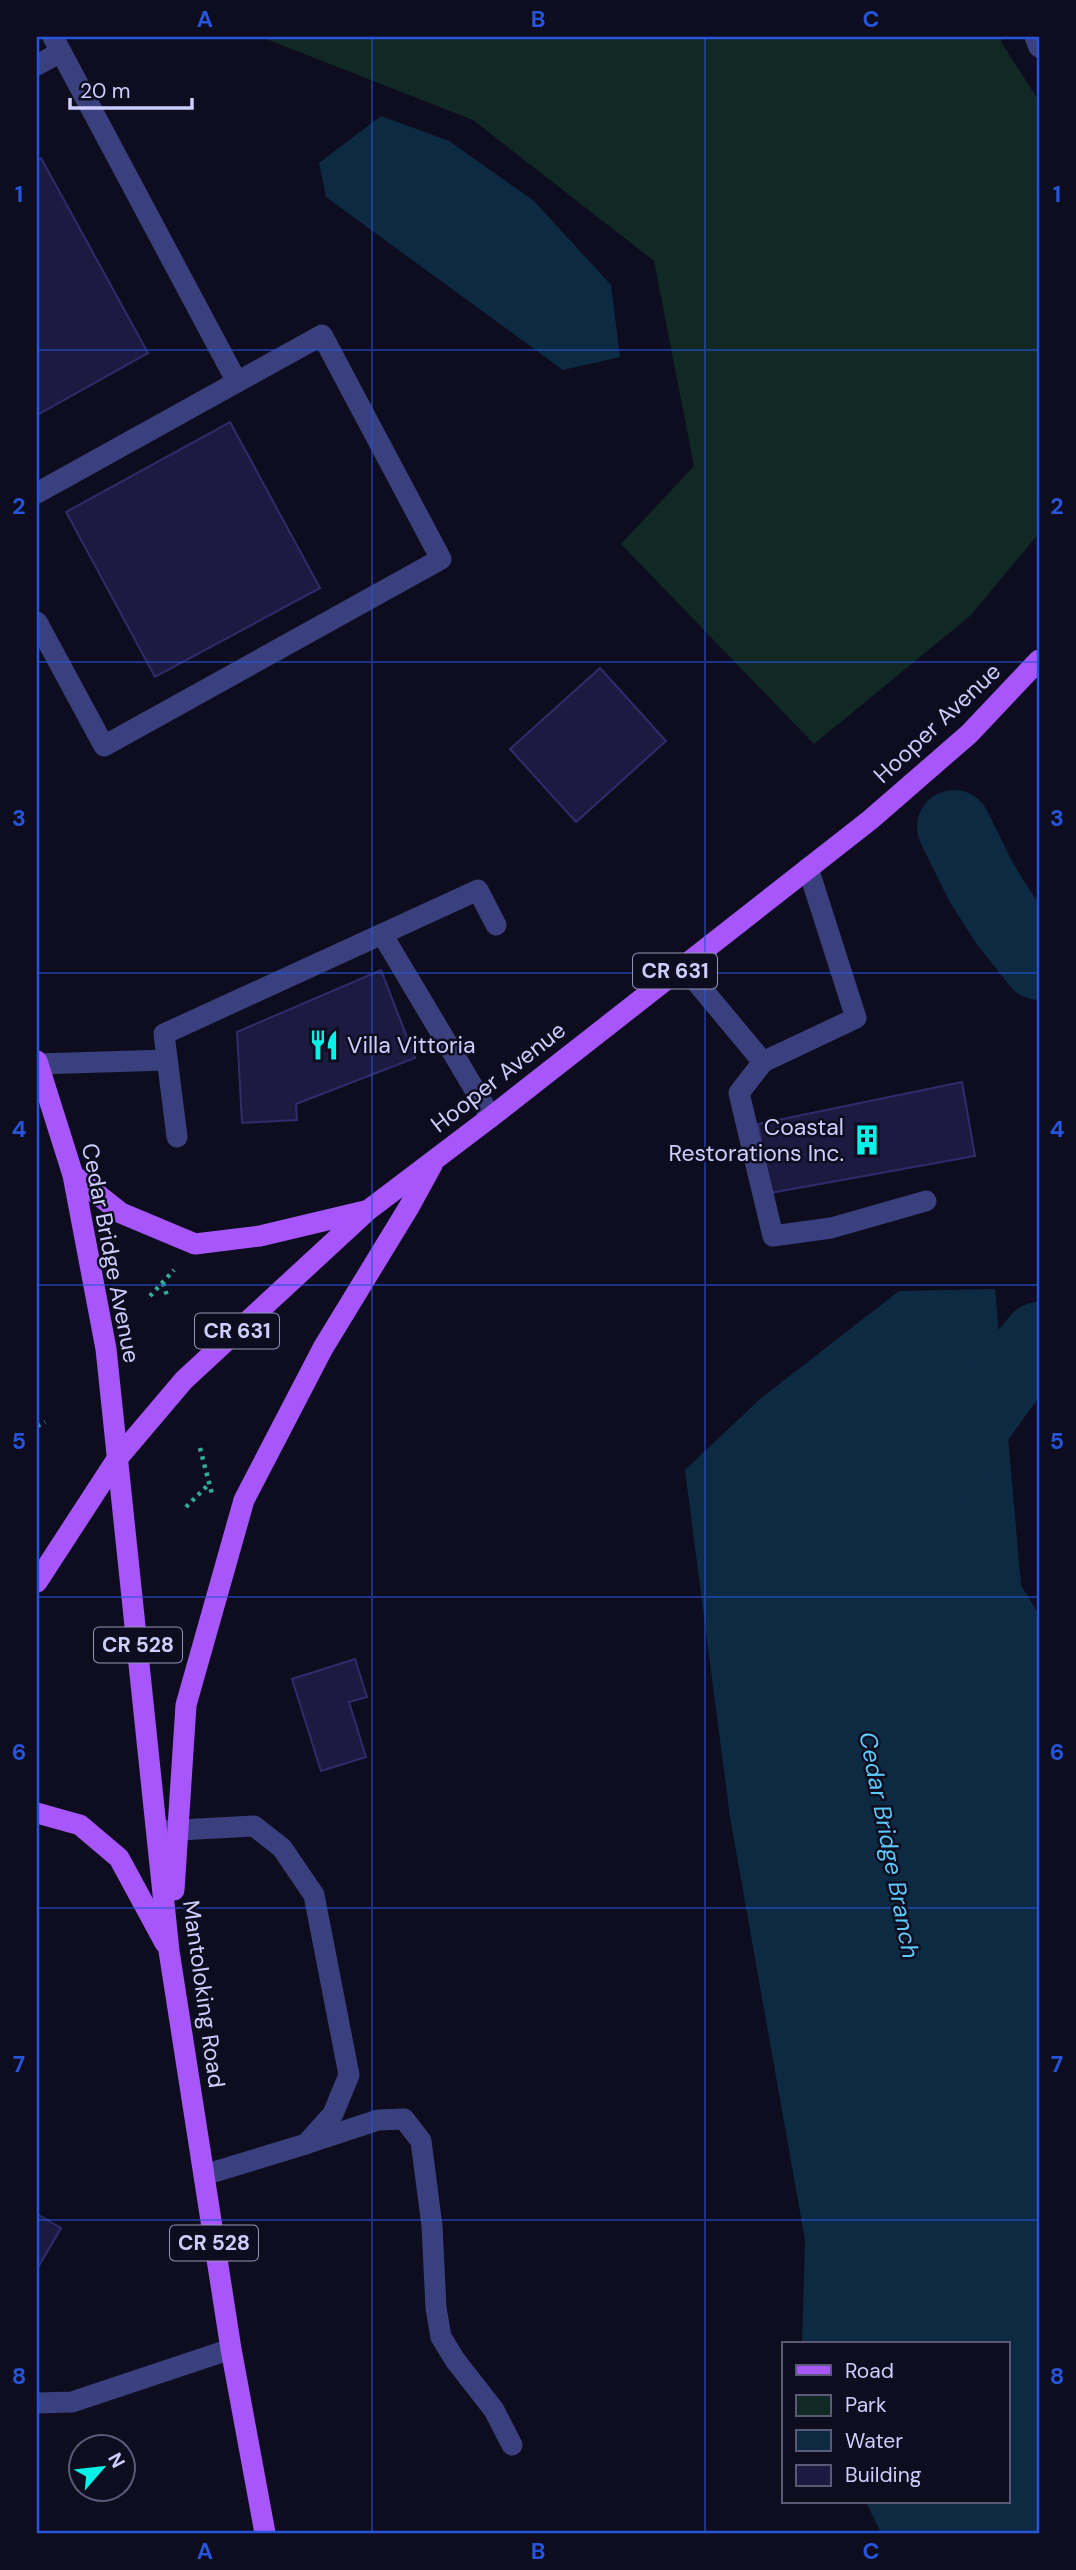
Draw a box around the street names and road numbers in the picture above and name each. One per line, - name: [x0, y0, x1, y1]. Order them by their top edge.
- street label: Hooper Avenue: [867, 656, 1007, 790]
- road number: CR 631: [633, 954, 717, 988]
- street label: Hooper Avenue: [424, 1015, 572, 1139]
- street label: Cedar Bridge Avenue: [75, 1141, 147, 1365]
- road number: CR 631: [195, 1314, 279, 1348]
- road number: CR 528: [94, 1628, 182, 1662]
- street label: Mantoloking Road: [176, 1898, 232, 2090]
- road number: CR 528: [170, 2226, 258, 2260]

